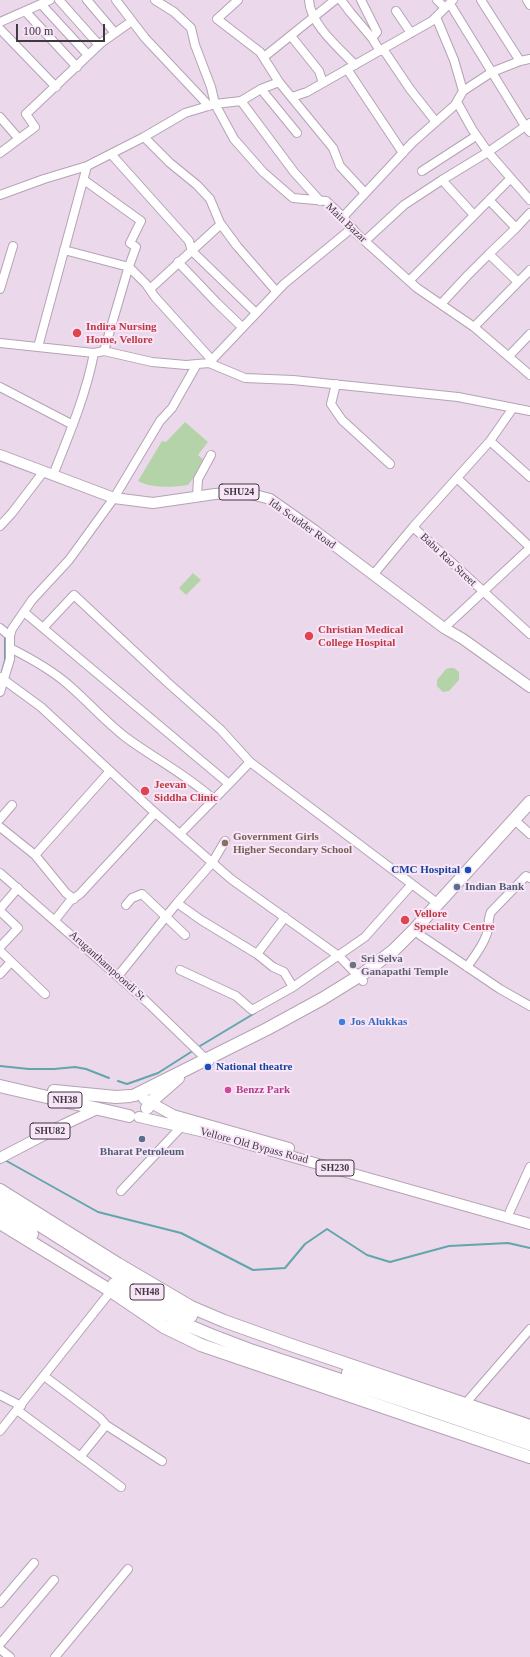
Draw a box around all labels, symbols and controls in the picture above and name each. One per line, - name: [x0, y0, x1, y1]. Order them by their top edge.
- scale bar: [18, 16, 107, 42]
- text: 100 m: [23, 24, 53, 38]
- street label: Main Bazar: [323, 200, 369, 246]
- place label: Indira Nursing Home, Vellore: [86, 320, 157, 346]
- marker: Indira Nursing Home, Vellore: [71, 327, 83, 339]
- road number: SHU24: [219, 484, 259, 500]
- street label: Ida Scudder Road: [266, 496, 338, 552]
- street label: Babu Rao Street: [417, 531, 479, 589]
- place label: Christian Medical College Hospital: [318, 623, 403, 649]
- marker: Christian Medical College Hospital: [303, 630, 315, 642]
- place label: Jeevan Siddha Clinic: [154, 778, 218, 804]
- marker: Jeevan Siddha Clinic: [139, 785, 151, 797]
- place label: Government Girls Higher Secondary School: [233, 830, 352, 856]
- marker: Government Girls Higher Secondary School: [220, 838, 230, 848]
- place label: CMC Hospital: [391, 863, 460, 877]
- marker: CMC Hospital: [463, 865, 473, 875]
- place label: Indian Bank: [465, 880, 524, 894]
- marker: Indian Bank: [452, 882, 462, 892]
- place label: Vellore Speciality Centre: [414, 907, 495, 933]
- marker: Vellore Speciality Centre: [399, 914, 411, 926]
- street label: Aruganthampoondi St: [66, 928, 148, 1004]
- place label: Sri Selva Ganapathi Temple: [361, 952, 448, 978]
- marker: Sri Selva Ganapathi Temple: [348, 960, 358, 970]
- place label: Jos Alukkas: [350, 1015, 407, 1029]
- marker: Jos Alukkas: [337, 1017, 347, 1027]
- place label: National theatre: [216, 1060, 292, 1074]
- marker: National theatre: [203, 1062, 213, 1072]
- place label: Benzz Park: [236, 1083, 290, 1097]
- marker: Benzz Park: [223, 1085, 233, 1095]
- road number: NH38: [48, 1092, 82, 1108]
- road number: SHU82: [30, 1123, 70, 1139]
- street label: Vellore Old Bypass Road: [198, 1125, 310, 1167]
- marker: Bharat Petroleum: [137, 1134, 147, 1144]
- place label: Bharat Petroleum: [100, 1145, 184, 1159]
- road number: SH230: [316, 1160, 354, 1176]
- road number: NH48: [130, 1284, 164, 1300]

